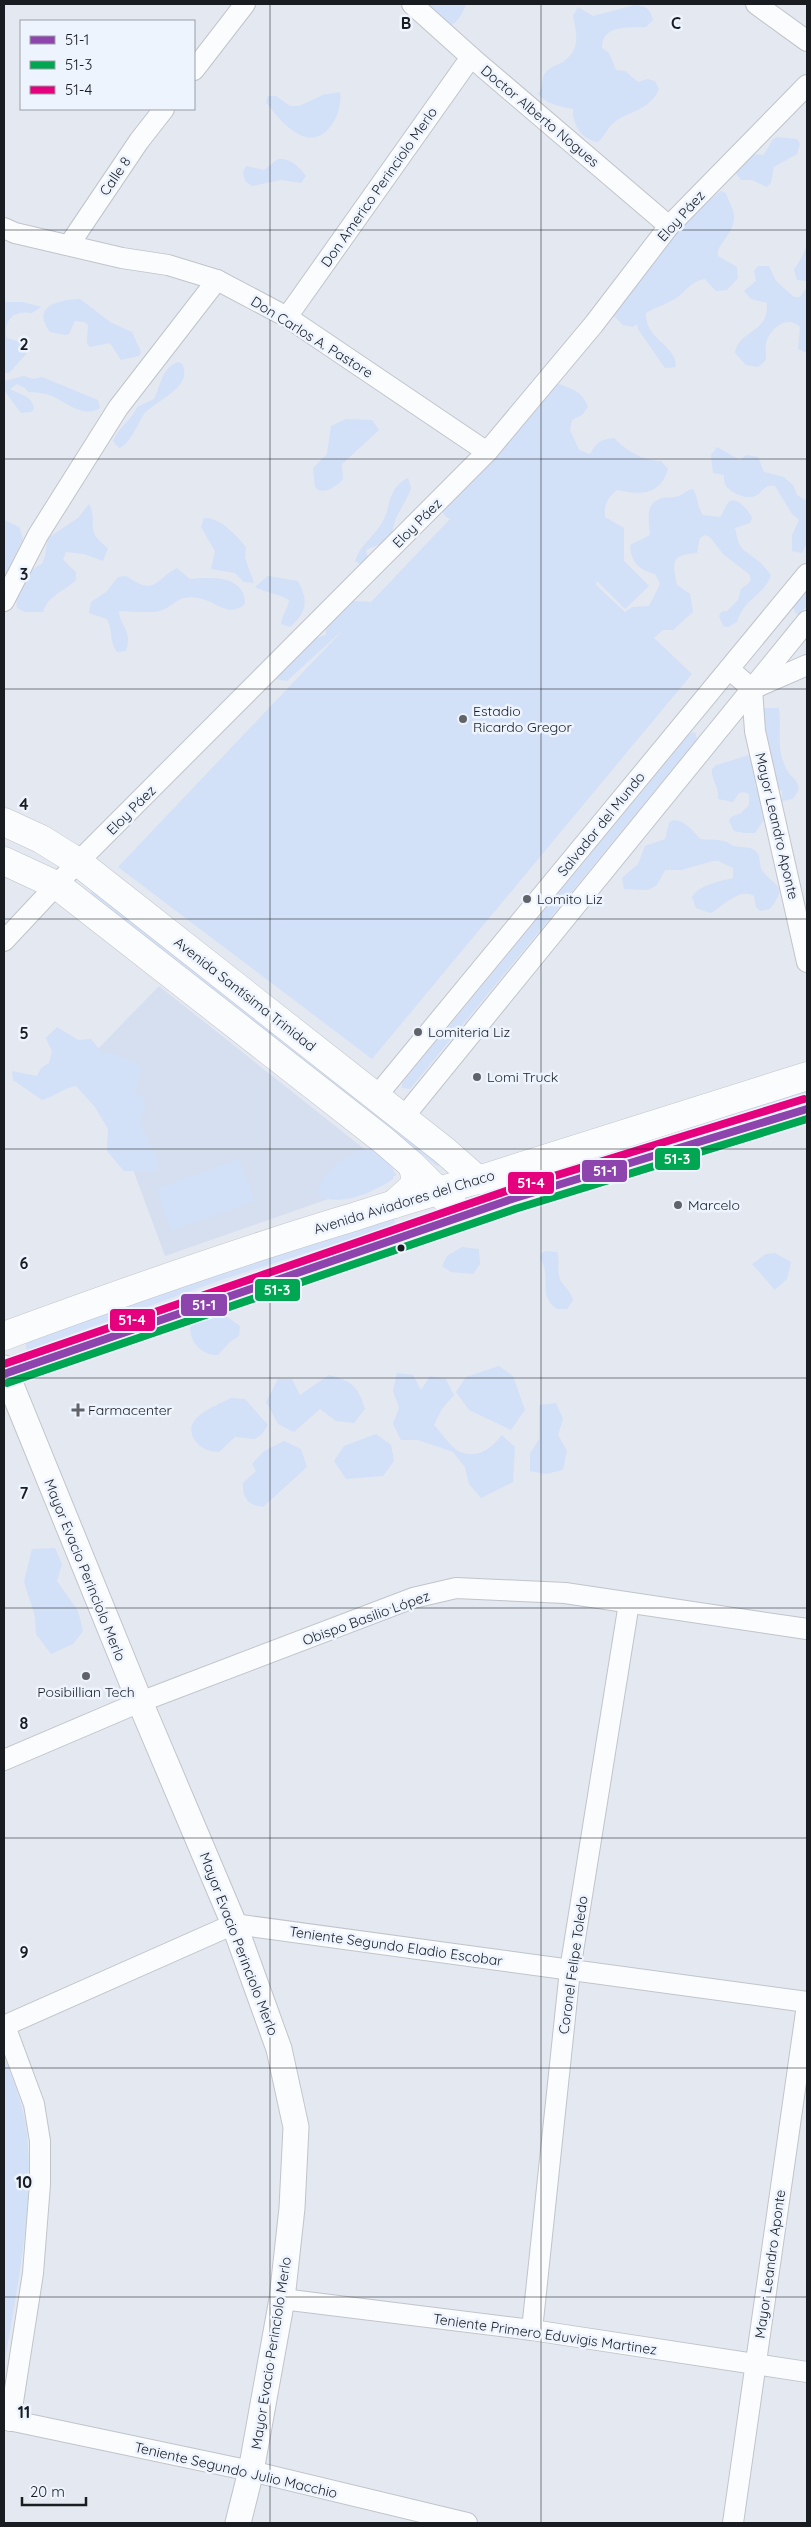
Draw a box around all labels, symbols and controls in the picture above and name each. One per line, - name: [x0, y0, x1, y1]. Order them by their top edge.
- text: B: [401, 13, 411, 33]
- text: C: [671, 13, 681, 33]
- legend: [20, 20, 195, 110]
- text: 51-1: [65, 30, 89, 49]
- text: 51-3: [65, 55, 93, 74]
- street label: Doctor Alberto Nogues: [477, 61, 603, 171]
- text: 51-4: [65, 80, 93, 99]
- street label: Don Americo Perinciolo Merlo: [317, 103, 441, 271]
- street label: Calle 8: [95, 153, 135, 199]
- street label: Eloy Páez: [653, 186, 709, 245]
- street label: Don Carlos A. Pastore: [248, 292, 376, 382]
- text: 2: [19, 334, 29, 354]
- street label: Eloy Páez: [388, 494, 446, 552]
- text: 3: [20, 564, 28, 584]
- place label: Estadio Ricardo Gregor: [473, 702, 573, 736]
- marker: Estadio Ricardo Gregor: [457, 713, 469, 725]
- street label: Mayor Leandro Aponte: [751, 751, 803, 901]
- street label: Salvador del Mundo: [553, 768, 649, 880]
- street label: Eloy Páez: [102, 781, 160, 839]
- text: 4: [19, 794, 29, 814]
- place label: Lomito Liz: [537, 890, 603, 908]
- marker: Lomito Liz: [521, 893, 533, 905]
- street label: Avenida Santísima Trinidad: [170, 933, 320, 1055]
- text: 5: [19, 1023, 29, 1043]
- place label: Lomiteria Liz: [428, 1023, 510, 1041]
- marker: Lomiteria Liz: [412, 1026, 424, 1038]
- place label: Lomi Truck: [487, 1068, 558, 1086]
- marker: Lomi Truck: [471, 1071, 483, 1083]
- line badge: 51-3: [654, 1147, 701, 1171]
- text: 51-3: [664, 1150, 690, 1168]
- line badge: 51-1: [581, 1159, 628, 1183]
- text: 51-1: [593, 1162, 617, 1180]
- street label: Avenida Aviadores del Chaco: [311, 1166, 497, 1238]
- line badge: 51-4: [507, 1171, 555, 1195]
- text: 51-4: [517, 1174, 545, 1192]
- place label: Marcelo: [688, 1196, 740, 1214]
- marker: Marcelo: [672, 1199, 684, 1211]
- unlabelled marker: [396, 1243, 406, 1253]
- text: 6: [20, 1253, 29, 1273]
- line badge: 51-3: [254, 1278, 301, 1302]
- text: 51-3: [264, 1281, 290, 1299]
- line badge: 51-1: [180, 1293, 228, 1317]
- text: 51-1: [192, 1296, 216, 1314]
- line badge: 51-4: [109, 1308, 156, 1332]
- text: 51-4: [118, 1311, 146, 1329]
- place label: Farmacenter: [88, 1401, 173, 1419]
- marker: Farmacenter: [72, 1404, 84, 1416]
- street label: Mayor Evacio Perinciolo Merlo: [40, 1476, 130, 1664]
- text: 7: [20, 1483, 29, 1503]
- street label: Obispo Basilio López: [300, 1586, 432, 1649]
- marker: Posibillian Tech: [80, 1670, 92, 1682]
- place label: Posibillian Tech: [37, 1683, 135, 1701]
- text: 8: [20, 1713, 29, 1733]
- street label: Mayor Evacio Perinciolo Merlo: [196, 1850, 282, 2038]
- street label: Coronel Felipe Toledo: [554, 1895, 592, 2035]
- street label: Teniente Segundo Eladio Escobar: [288, 1922, 504, 1970]
- text: 9: [19, 1942, 29, 1962]
- text: 10: [16, 2172, 32, 2192]
- street label: Mayor Leandro Aponte: [751, 2188, 789, 2340]
- street label: Mayor Evacio Perinciolo Merlo: [247, 2255, 295, 2451]
- street label: Teniente Primero Eduvigis Martinez: [432, 2309, 658, 2359]
- text: 11: [18, 2402, 30, 2422]
- street label: Teniente Segundo Julio Macchio: [133, 2438, 339, 2502]
- scale bar: [22, 2474, 86, 2506]
- text: 20 m: [30, 2482, 65, 2501]

